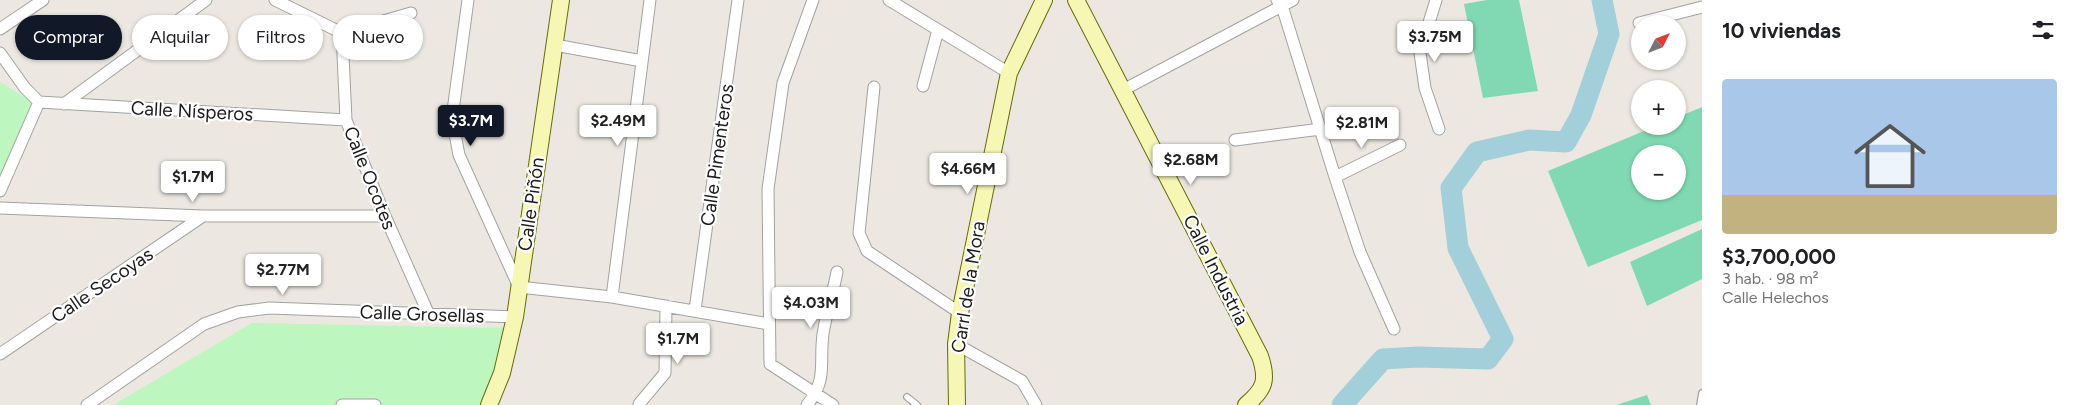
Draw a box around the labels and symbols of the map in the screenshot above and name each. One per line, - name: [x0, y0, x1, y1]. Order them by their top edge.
- north arrow: [1631, 15, 1686, 70]
- pin: $3.75M: [1394, 20, 1476, 63]
- street label: Calle Pimenteros: [696, 82, 738, 227]
- street label: Calle Nísperos: [130, 96, 254, 126]
- pin: $3.7M: [436, 104, 506, 147]
- pin: $2.49M: [577, 104, 659, 147]
- pin: $2.81M: [1321, 106, 1403, 149]
- street label: Calle Ocotes: [339, 123, 401, 233]
- pin: $2.68M: [1150, 144, 1232, 186]
- pin: $4.66M: [927, 152, 1009, 195]
- street label: Calle Piñón: [513, 156, 549, 252]
- pin: $1.7M: [158, 160, 228, 203]
- street label: Calle Industria: [1178, 211, 1254, 329]
- street label: Carrl de la Mora: [946, 219, 990, 355]
- street label: Calle Secoyas: [47, 242, 158, 328]
- pin: $2.77M: [242, 254, 324, 296]
- pin: $4.03M: [770, 286, 852, 329]
- street label: Calle Grosellas: [359, 300, 485, 328]
- pin: $1.7M: [643, 322, 713, 365]

